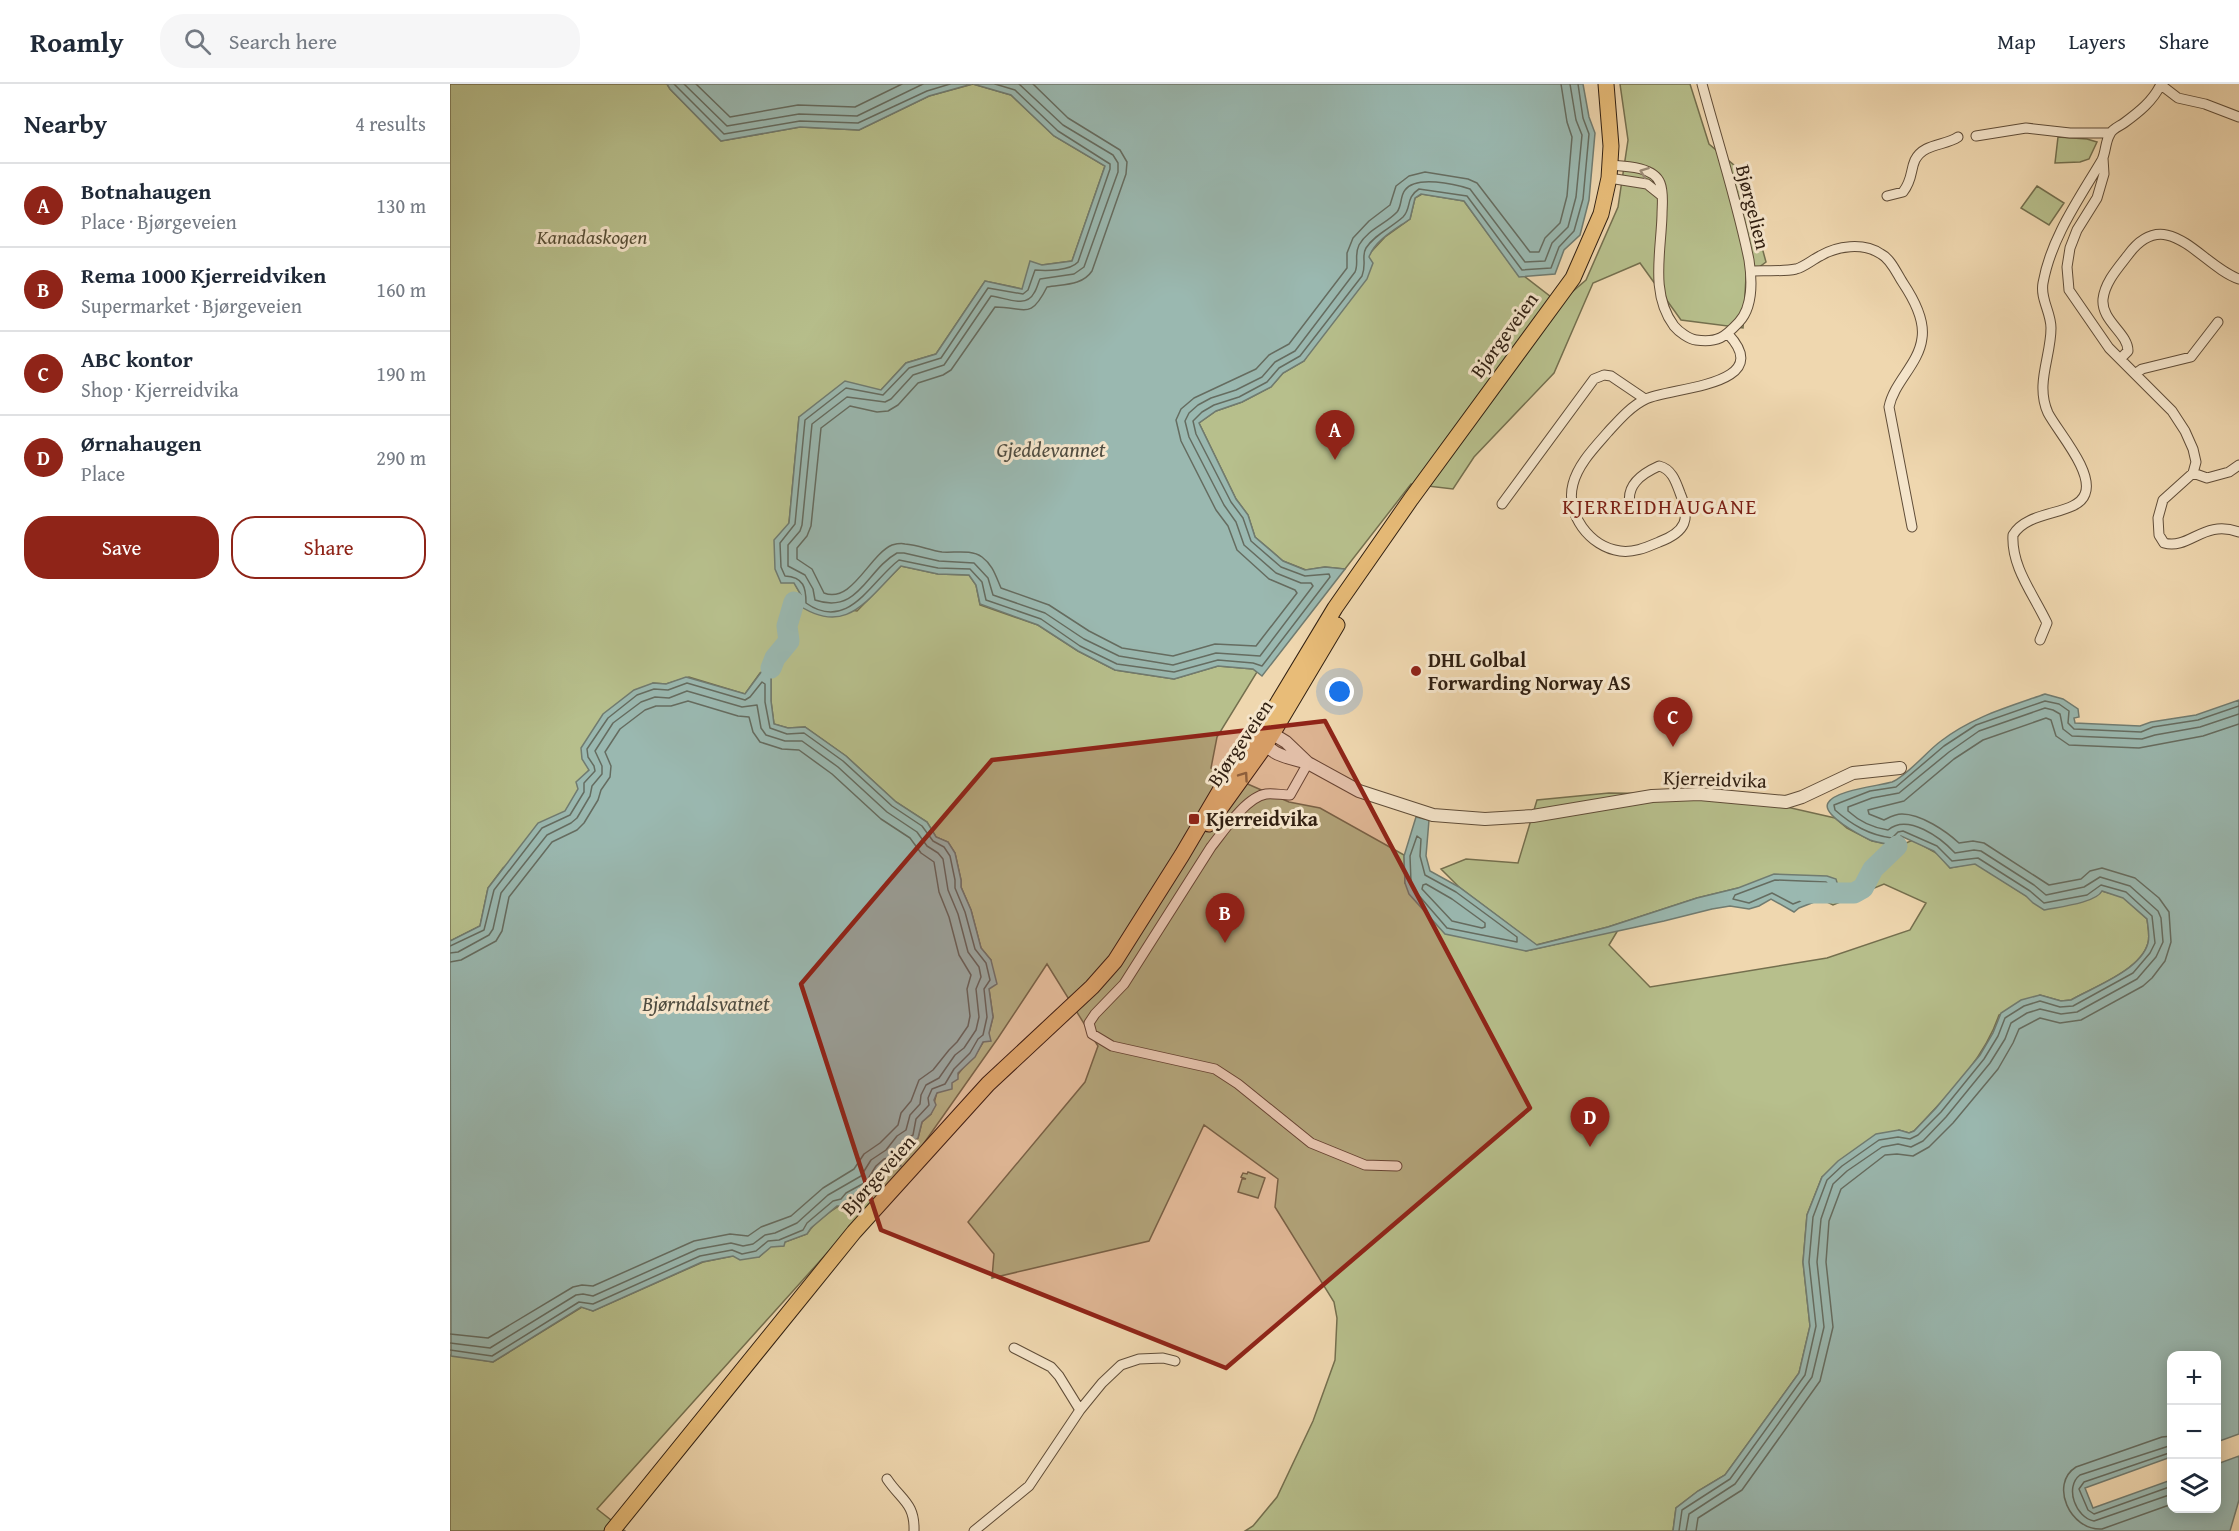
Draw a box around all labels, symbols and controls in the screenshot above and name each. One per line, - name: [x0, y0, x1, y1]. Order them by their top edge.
- search box: [160, 14, 580, 68]
- text: Roamly: [30, 21, 124, 62]
- icon: search: [181, 25, 214, 58]
- text: Search here: [229, 25, 337, 57]
- text: Map: [1997, 26, 2036, 57]
- text: Layers: [2069, 26, 2126, 57]
- text: Share: [2159, 26, 2209, 57]
- text: Nearby: [24, 104, 107, 143]
- text: 4 results: [355, 109, 426, 138]
- street label: Bjørgelien: [1729, 161, 1778, 252]
- one-way arrow: [1639, 167, 1650, 179]
- text: Botnahaugen: [81, 175, 211, 207]
- text: A: [37, 191, 50, 220]
- text: 130 m: [376, 191, 426, 220]
- text: Place · Bjørgeveien: [81, 207, 237, 236]
- park label: Kanadaskogen: [536, 222, 647, 251]
- text: Rema 1000 Kjerreidviken: [81, 259, 326, 291]
- text: B: [37, 275, 50, 304]
- text: 160 m: [376, 275, 426, 304]
- street label: Bjørgeveien: [1463, 286, 1545, 384]
- text: Supermarket · Bjørgeveien: [81, 291, 302, 320]
- text: ABC kontor: [81, 343, 193, 375]
- text: C: [38, 359, 49, 388]
- text: 190 m: [376, 359, 426, 388]
- text: Shop · Kjerreidvika: [81, 375, 239, 404]
- pin: A: [1316, 410, 1354, 460]
- text: Ørnahaugen: [81, 427, 202, 459]
- water label: Gjeddevannet: [996, 434, 1106, 465]
- text: D: [37, 443, 50, 472]
- text: 290 m: [376, 443, 426, 472]
- text: Place: [81, 459, 125, 488]
- district label: KJERREIDHAUGANE: [1562, 491, 1758, 522]
- button: Save: [24, 516, 219, 579]
- button: Share: [231, 516, 426, 579]
- place label: DHL Golbal Forwarding Norway AS: [1428, 645, 1631, 697]
- marker: DHL Golbal Forwarding Norway AS: [1409, 664, 1423, 678]
- your location: [1325, 677, 1354, 706]
- street label: Bjørgeveien: [1200, 693, 1279, 792]
- pin: C: [1654, 698, 1692, 747]
- street label: Kjerreidvika: [1663, 762, 1768, 795]
- one-way arrow: [1237, 772, 1248, 783]
- place label: Kjerreidvika: [1206, 804, 1319, 833]
- marker: Kjerreidvika: [1187, 812, 1201, 826]
- pin: B: [1206, 894, 1244, 943]
- water label: Bjørndalsvatnet: [641, 988, 770, 1019]
- pin: D: [1570, 1098, 1610, 1147]
- street label: Bjørgeveien: [834, 1128, 922, 1221]
- map controls: [2167, 1351, 2221, 1513]
- button: +: [2167, 1351, 2221, 1405]
- button: −: [2167, 1405, 2221, 1459]
- button: layers: [2167, 1459, 2221, 1513]

